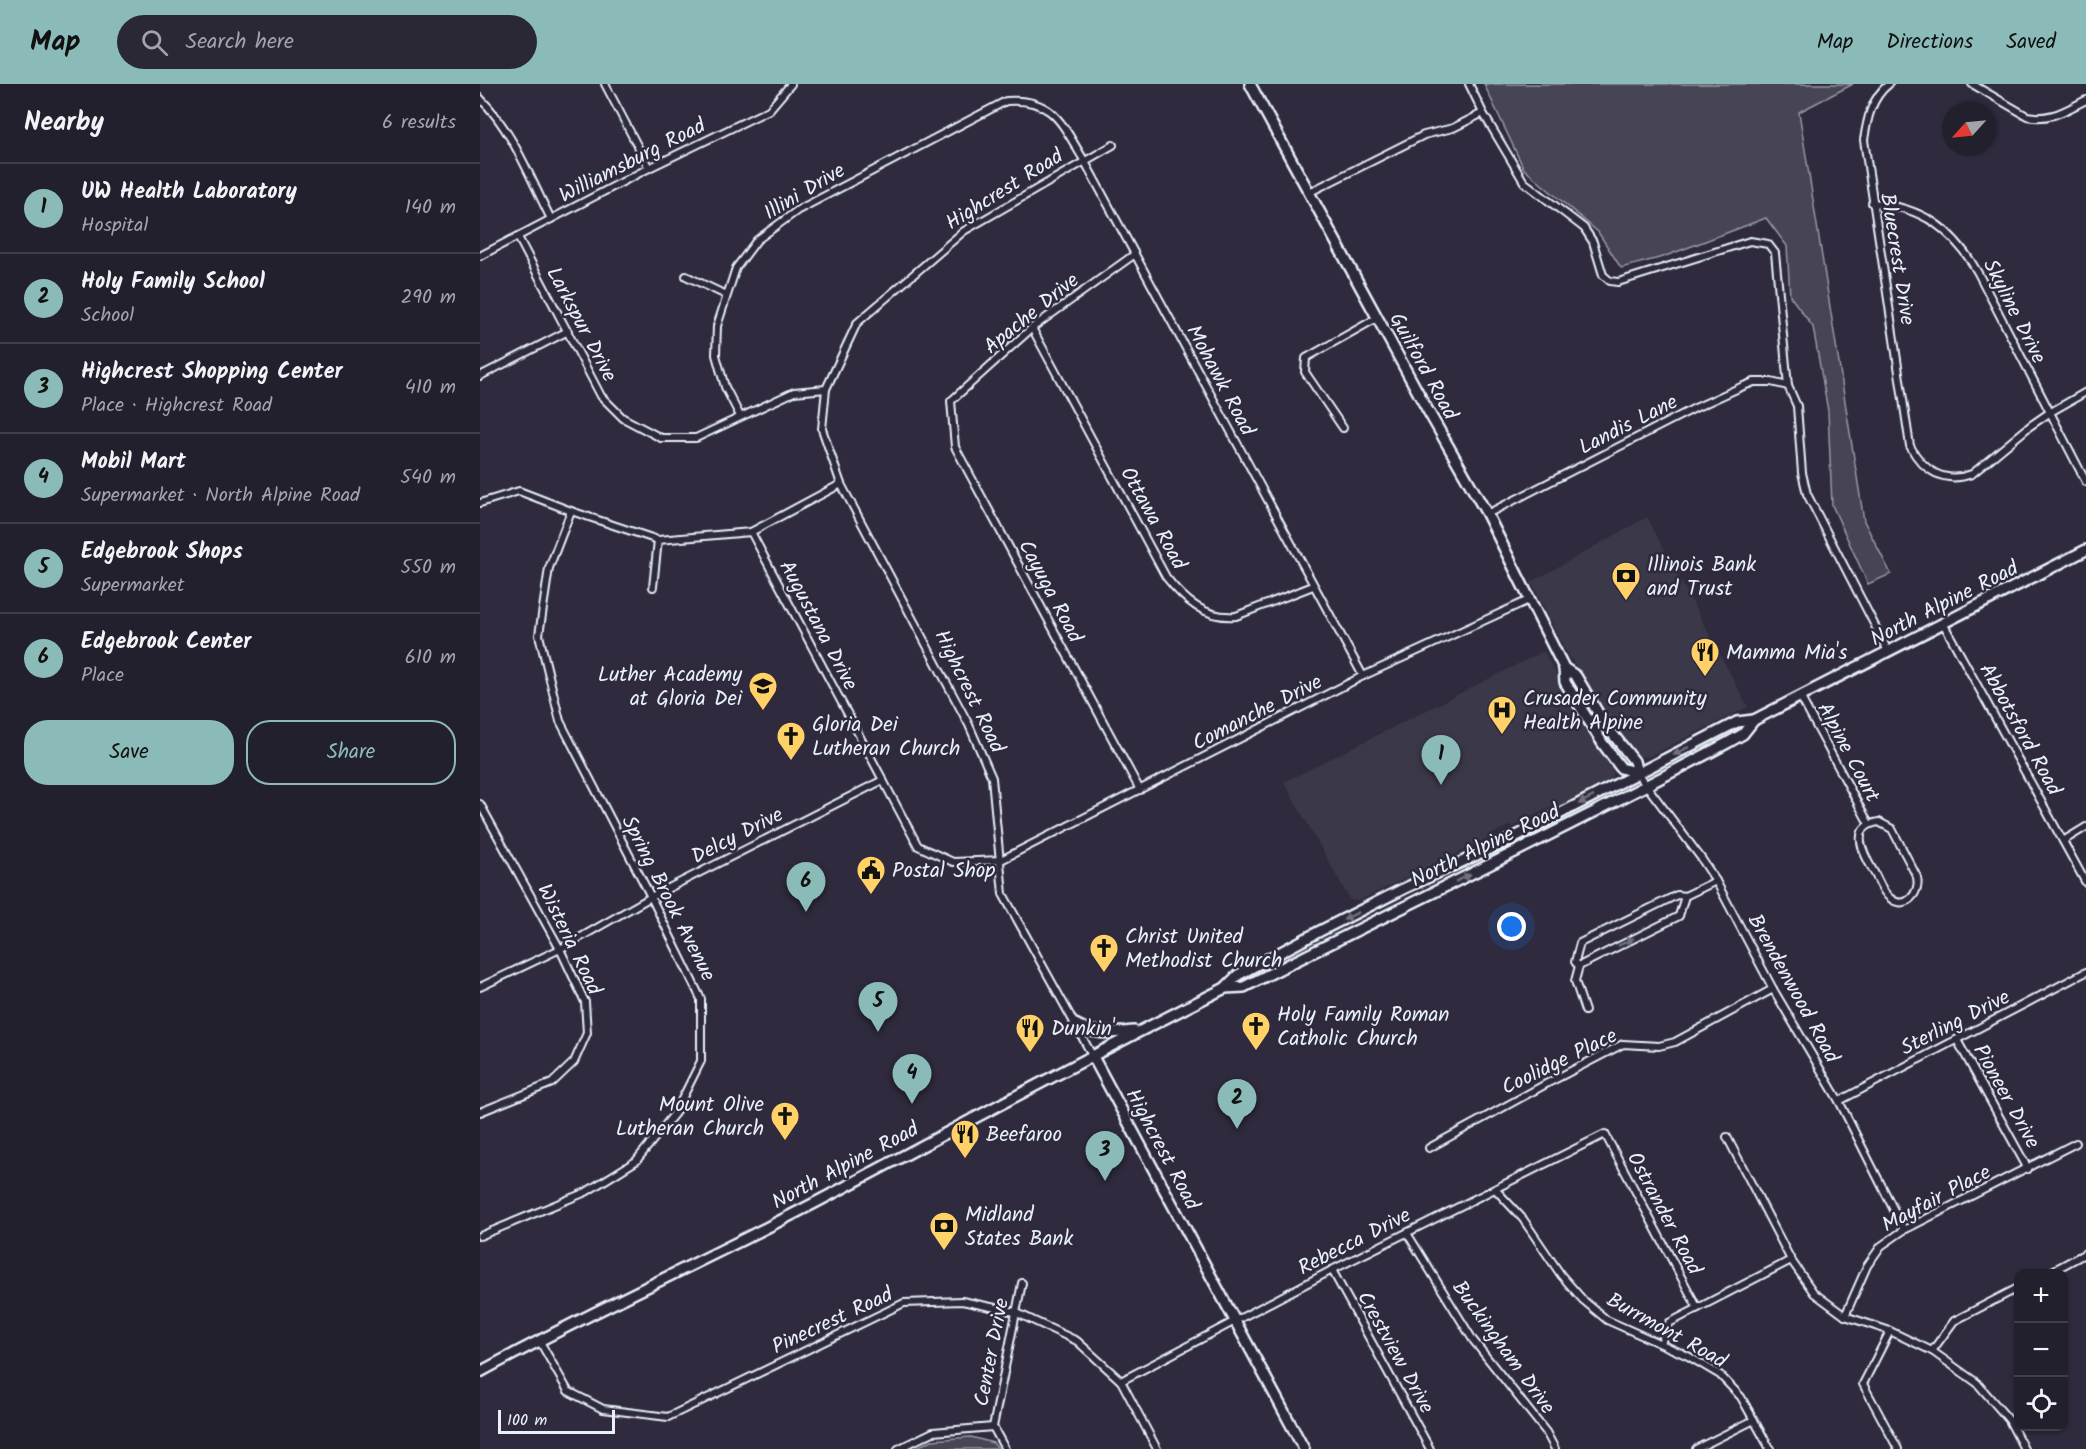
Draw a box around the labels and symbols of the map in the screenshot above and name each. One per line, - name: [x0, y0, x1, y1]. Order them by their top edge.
- north arrow: [1942, 102, 1996, 156]
- street label: Williamsburg Road: [554, 110, 712, 213]
- street label: Highcrest Road: [939, 141, 1071, 240]
- street label: Illini Drive: [758, 155, 852, 230]
- street label: Bluecrest Drive: [1870, 191, 1923, 328]
- street label: Skyline Drive: [1973, 253, 2054, 370]
- street label: Larkspur Drive: [536, 261, 625, 389]
- street label: Apache Drive: [977, 265, 1087, 363]
- street label: Guilford Road: [1380, 307, 1466, 427]
- street label: Mohawk Road: [1177, 319, 1263, 443]
- street label: Landis Lane: [1573, 386, 1684, 464]
- street label: Ottawa Road: [1111, 461, 1195, 577]
- street label: Cayuga Road: [1009, 534, 1091, 650]
- place label: Illinois Bank and Trust: [1647, 549, 1756, 606]
- street label: North Alpine Road: [1865, 552, 2025, 656]
- street label: Augustana Drive: [770, 555, 866, 697]
- bank icon: Illinois Bank and Trust: [1610, 560, 1642, 602]
- street label: Highcrest Road: [925, 624, 1013, 759]
- restaurant icon: Mamma Mia's: [1689, 636, 1721, 678]
- place label: Mamma Mia's: [1726, 637, 1848, 670]
- street label: Abbotsford Road: [1970, 658, 2070, 802]
- place label: Luther Academy at Gloria Dei: [598, 659, 743, 716]
- street label: Comanche Drive: [1187, 666, 1329, 760]
- school or university icon: Luther Academy at Gloria Dei: [747, 670, 779, 712]
- place label: Crusader Community Health Alpine: [1523, 683, 1707, 740]
- hospital icon: Crusader Community Health Alpine: [1486, 694, 1518, 736]
- street label: Alpine Court: [1807, 697, 1888, 809]
- place label: Gloria Dei Lutheran Church: [812, 709, 960, 766]
- church icon: Gloria Dei Lutheran Church: [775, 720, 807, 762]
- pin: 1: [1422, 736, 1460, 785]
- one-way arrow: [1672, 745, 1690, 755]
- street label: North Alpine Road: [1405, 796, 1566, 897]
- one-way arrow: [1577, 796, 1594, 805]
- street label: Delcy Drive: [686, 799, 790, 874]
- street label: Spring Brook Avenue: [612, 810, 724, 988]
- public building icon: Postal Shop: [855, 854, 887, 896]
- place label: Postal Shop: [892, 855, 995, 888]
- pin: 6: [786, 862, 826, 912]
- one-way arrow: [1454, 874, 1471, 883]
- street label: Wisteria Road: [527, 878, 610, 1001]
- street label: Brendenwood Road: [1738, 908, 1848, 1070]
- one-way arrow: [1342, 910, 1360, 920]
- your location: [1497, 912, 1526, 941]
- place label: Christ United Methodist Church: [1125, 921, 1282, 978]
- church icon: Christ United Methodist Church: [1088, 932, 1120, 974]
- one-way arrow: [1618, 938, 1635, 947]
- street label: Sterling Drive: [1895, 981, 2017, 1065]
- pin: 5: [858, 982, 898, 1032]
- place label: Holy Family Roman Catholic Church: [1277, 999, 1450, 1056]
- church icon: Holy Family Roman Catholic Church: [1240, 1010, 1272, 1052]
- restaurant icon: Dunkin': [1014, 1012, 1046, 1054]
- place label: Dunkin': [1051, 1013, 1116, 1046]
- street label: Coolidge Place: [1496, 1020, 1624, 1105]
- street label: Pioneer Drive: [1963, 1038, 2048, 1156]
- pin: 4: [892, 1054, 932, 1104]
- pin: 2: [1218, 1080, 1257, 1129]
- street label: Highcrest Road: [1116, 1083, 1208, 1217]
- place label: Mount Olive Lutheran Church: [616, 1089, 765, 1146]
- church icon: Mount Olive Lutheran Church: [769, 1100, 801, 1142]
- street label: North Alpine Road: [766, 1113, 926, 1219]
- restaurant icon: Beefaroo: [949, 1118, 981, 1160]
- place label: Beefaroo: [986, 1119, 1062, 1152]
- pin: 3: [1086, 1132, 1124, 1181]
- street label: Ostrander Road: [1617, 1146, 1710, 1282]
- street label: Mayfair Place: [1876, 1156, 1998, 1242]
- place label: Midland States Bank: [965, 1199, 1073, 1256]
- street label: Rebecca Drive: [1292, 1199, 1417, 1285]
- bank icon: Midland States Bank: [928, 1210, 960, 1252]
- street label: Buckingham Drive: [1443, 1274, 1563, 1422]
- street label: Pinecrest Road: [767, 1279, 899, 1364]
- street label: Crestview Drive: [1347, 1285, 1442, 1421]
- street label: Burrmont Road: [1600, 1285, 1733, 1378]
- street label: Center Drive: [966, 1295, 1019, 1409]
- scale bar: [498, 1407, 615, 1434]

